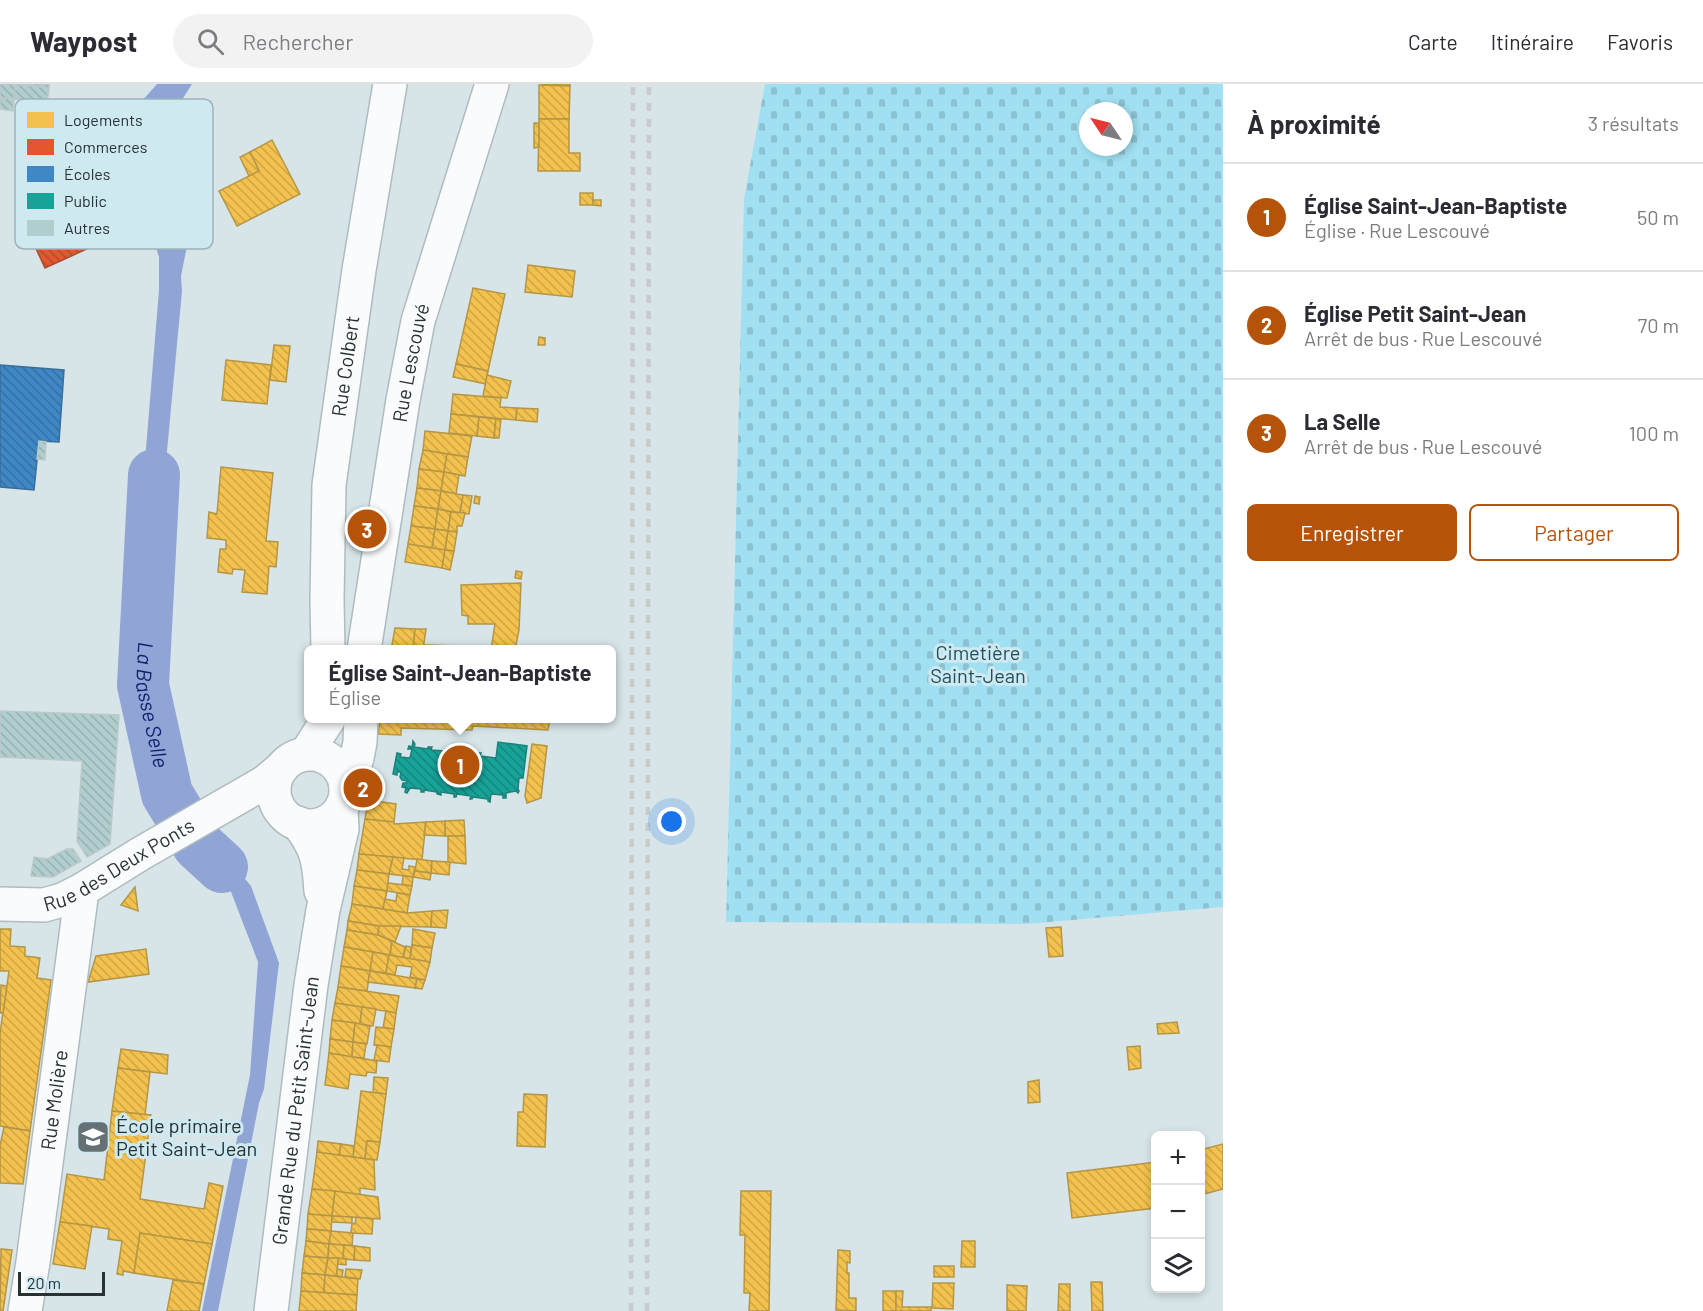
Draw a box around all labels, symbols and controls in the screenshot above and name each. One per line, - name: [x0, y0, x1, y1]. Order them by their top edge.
- search box: [173, 14, 593, 68]
- text: Waypost: [30, 24, 137, 58]
- icon: search: [194, 25, 227, 58]
- text: Rechercher: [242, 28, 353, 54]
- text: Carte: [1408, 29, 1458, 54]
- text: Itinéraire: [1491, 29, 1574, 54]
- text: Favoris: [1607, 29, 1673, 54]
- legend: [15, 99, 213, 249]
- north arrow: [1079, 102, 1133, 156]
- text: À proximité: [1247, 108, 1381, 139]
- text: Logements: [64, 110, 143, 129]
- text: 3 résultats: [1588, 111, 1679, 135]
- text: Commerces: [64, 137, 147, 156]
- text: Écoles: [64, 164, 110, 183]
- text: Public: [64, 191, 107, 210]
- text: Église Saint-Jean-Baptiste: [1304, 192, 1567, 218]
- text: 1: [1263, 205, 1270, 229]
- text: 50 m: [1637, 205, 1679, 229]
- text: Autres: [64, 218, 110, 237]
- text: Église · Rue Lescouvé: [1304, 218, 1490, 242]
- street label: Rue Lescouvé: [387, 300, 434, 424]
- text: Église Petit Saint-Jean: [1304, 300, 1526, 326]
- text: 2: [1261, 313, 1272, 337]
- text: 70 m: [1638, 313, 1679, 337]
- street label: Rue Colbert: [326, 314, 363, 418]
- text: Arrêt de bus · Rue Lescouvé: [1304, 326, 1542, 350]
- text: La Selle: [1304, 408, 1380, 434]
- text: 3: [1261, 421, 1272, 445]
- text: 100 m: [1629, 421, 1679, 445]
- text: Arrêt de bus · Rue Lescouvé: [1304, 434, 1542, 458]
- button: Enregistrer: [1247, 504, 1457, 561]
- button: Partager: [1469, 504, 1679, 561]
- pin: 3: [348, 506, 386, 552]
- park label: Cimetière Saint-Jean: [930, 640, 1026, 687]
- water label: La Basse Selle: [131, 641, 175, 770]
- popup: [304, 645, 616, 723]
- text: Église Saint-Jean-Baptiste: [328, 659, 592, 685]
- text: Église: [328, 685, 381, 709]
- pin: 1: [440, 742, 480, 788]
- pin: 2: [344, 766, 382, 810]
- your location: [657, 807, 686, 836]
- street label: Rue des Deux Ponts: [40, 812, 198, 916]
- street label: Grande Rue du Petit Saint-Jean: [266, 974, 323, 1246]
- street label: Rue Molière: [35, 1048, 72, 1152]
- place label: École primaire Petit Saint-Jean: [116, 1113, 257, 1160]
- school or university icon: École primaire Petit Saint-Jean: [75, 1119, 111, 1155]
- map controls: [1151, 1131, 1205, 1293]
- button: +: [1151, 1131, 1205, 1185]
- button: −: [1151, 1185, 1205, 1239]
- button: layers: [1151, 1239, 1205, 1293]
- scale bar: [18, 1269, 105, 1296]
- text: 20 m: [27, 1273, 61, 1292]

